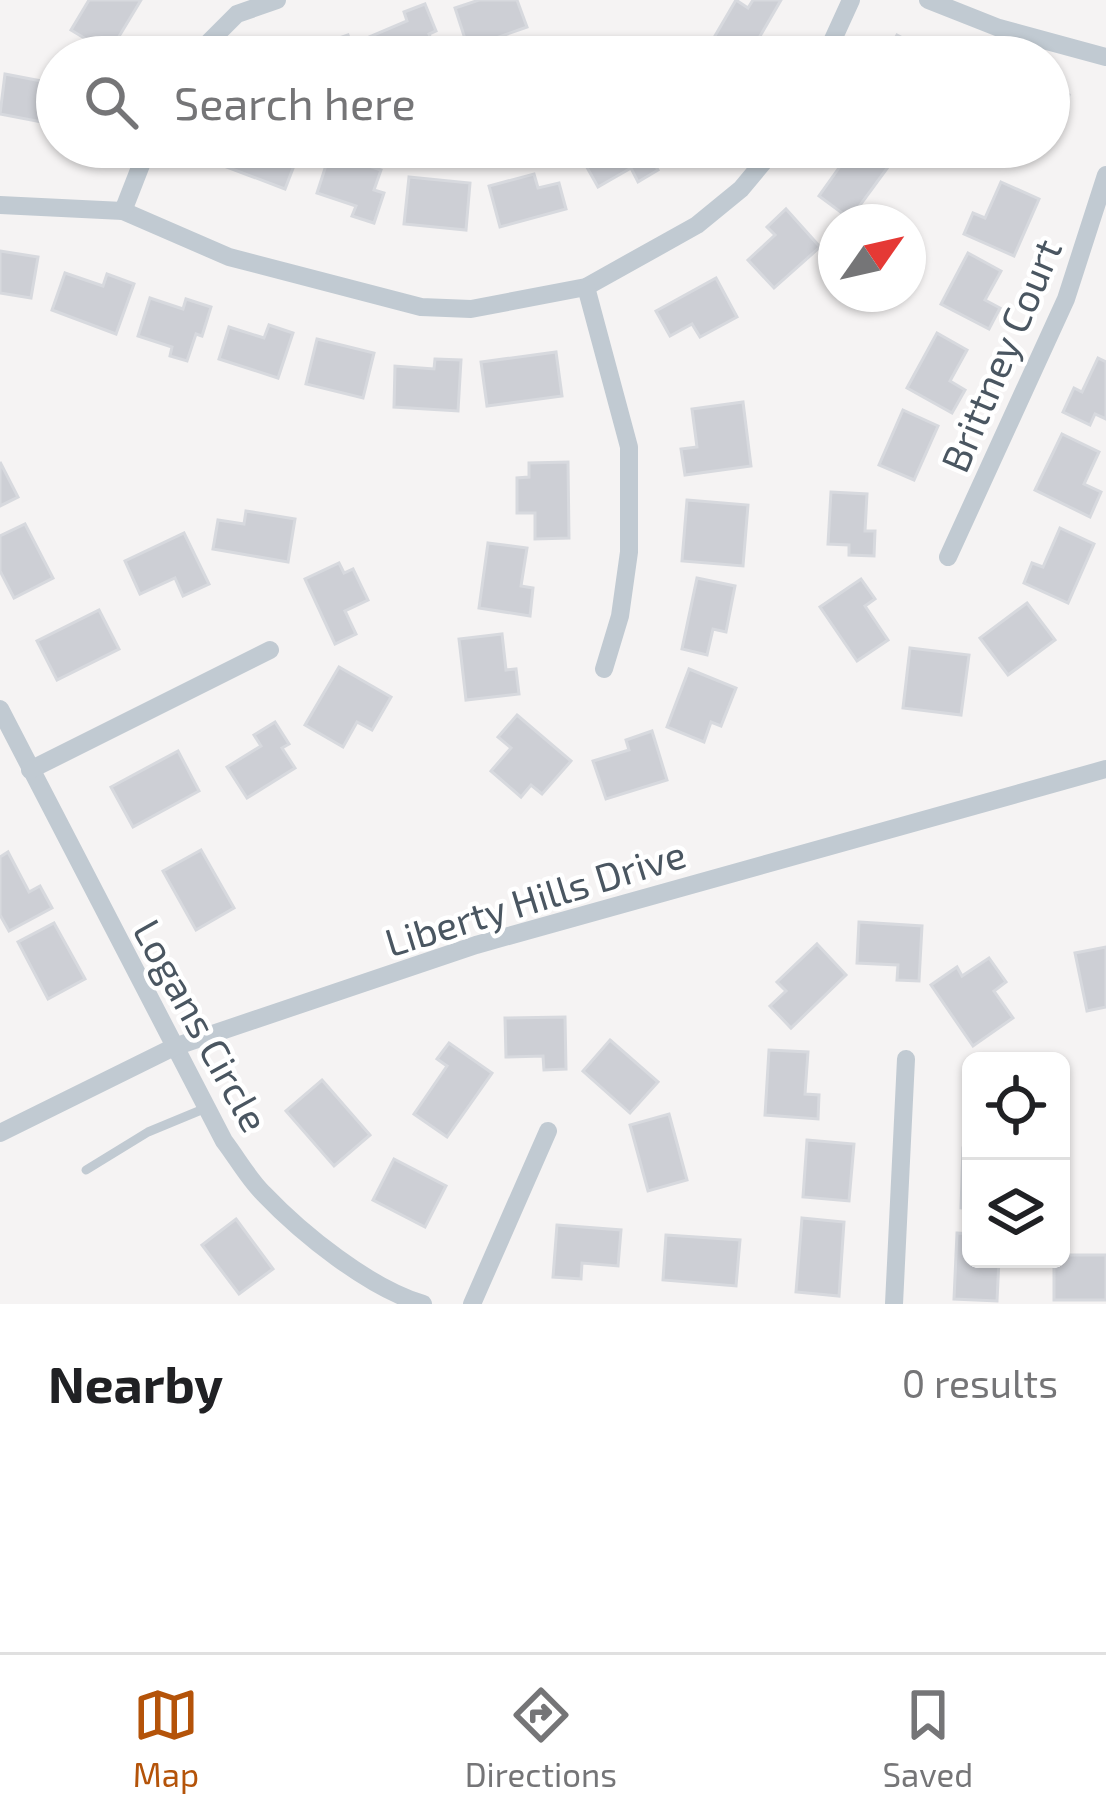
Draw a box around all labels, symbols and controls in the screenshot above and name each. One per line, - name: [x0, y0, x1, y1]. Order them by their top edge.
- search box: [36, 36, 1070, 168]
- icon: search: [78, 69, 144, 135]
- text: Search here: [174, 75, 416, 129]
- north arrow: [818, 204, 926, 312]
- street label: Brittney Court: [930, 232, 1070, 478]
- street label: Liberty Hills Drive: [379, 829, 691, 965]
- street label: Logans Circle: [125, 911, 279, 1139]
- map controls: [962, 1052, 1070, 1268]
- button: locate: [962, 1052, 1070, 1160]
- button: layers: [962, 1160, 1070, 1268]
- text: Nearby: [48, 1352, 223, 1413]
- text: 0 results: [902, 1359, 1058, 1406]
- tab: Map: [133, 1682, 199, 1794]
- tab: Directions: [465, 1682, 617, 1794]
- tab: Saved: [883, 1682, 973, 1794]

